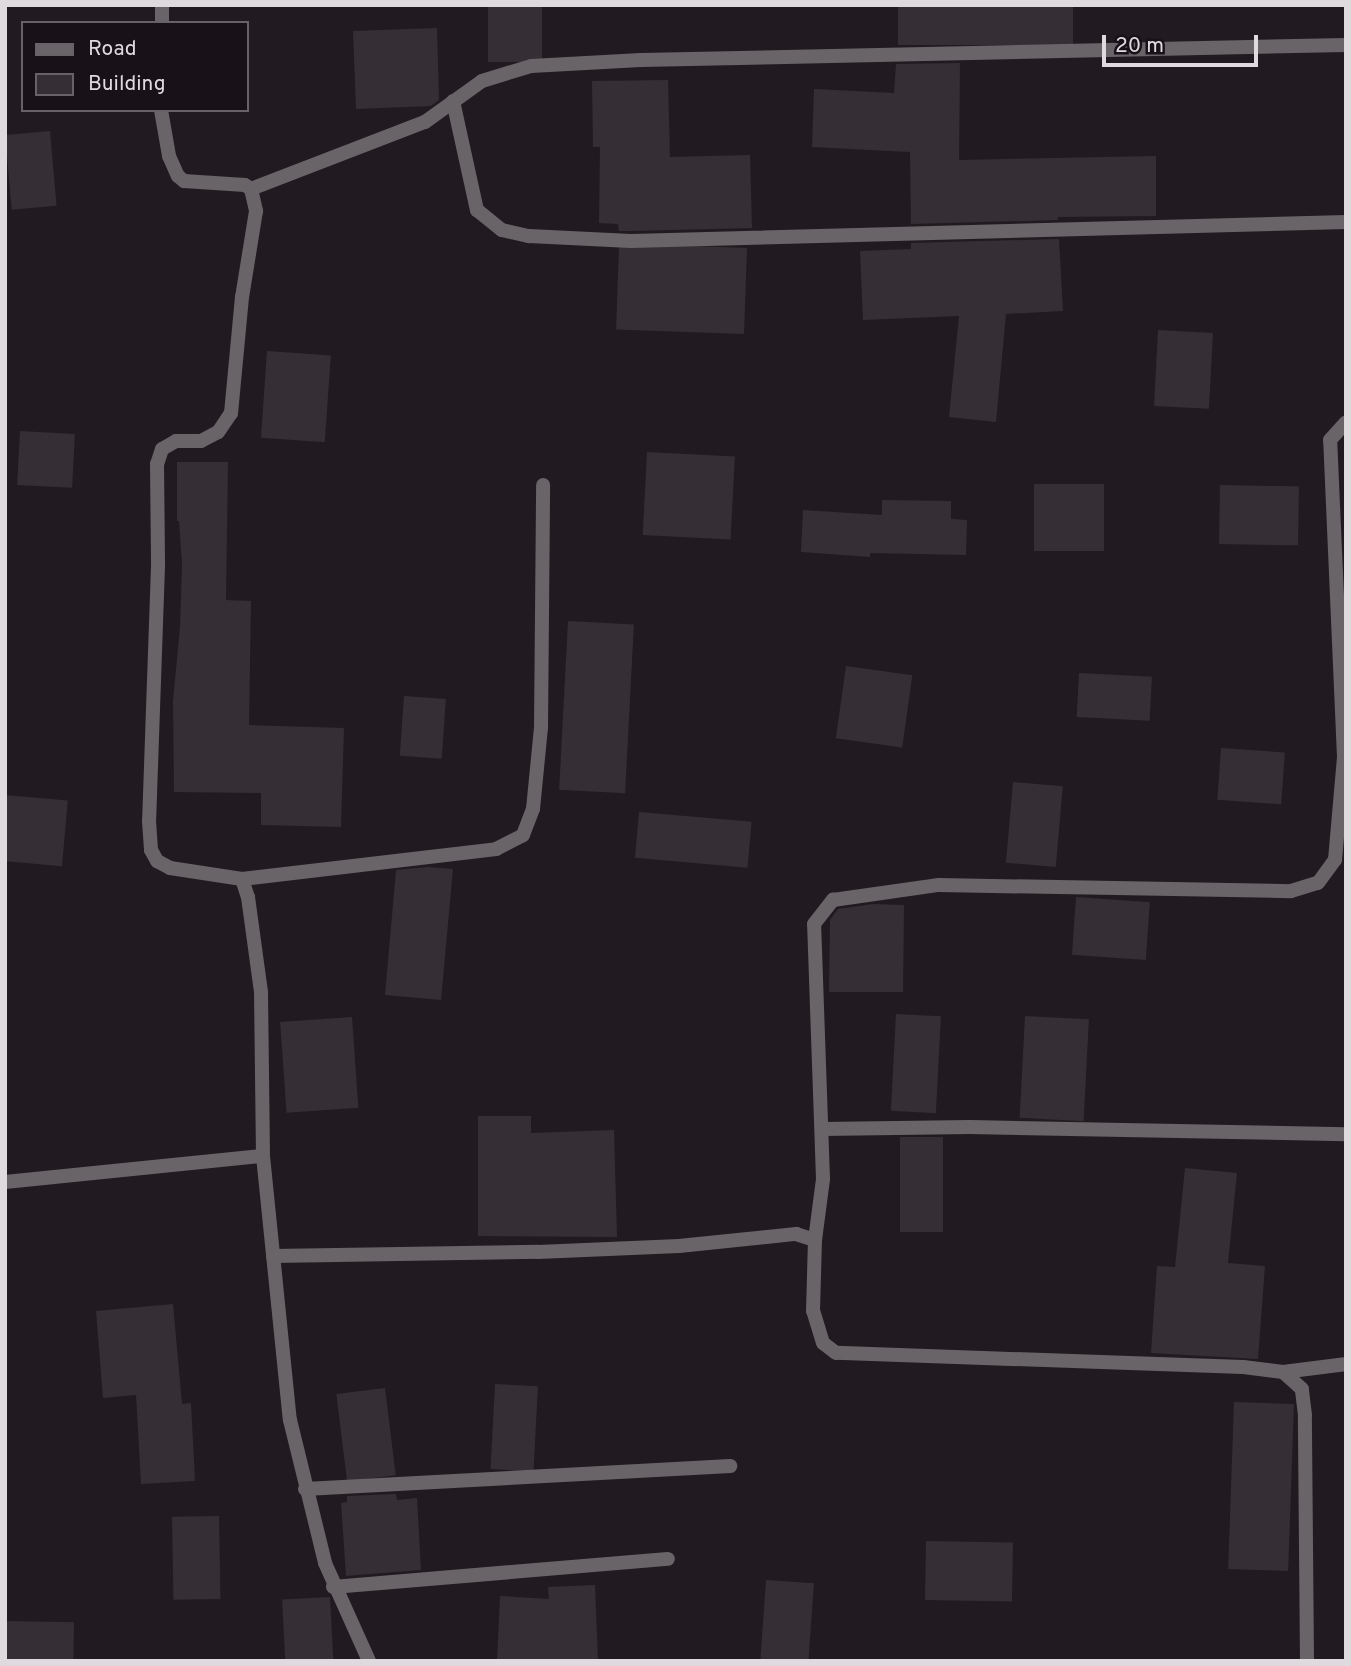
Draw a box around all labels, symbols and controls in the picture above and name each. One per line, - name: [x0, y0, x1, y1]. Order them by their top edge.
- legend: [21, 21, 248, 112]
- scale bar: [1106, 21, 1262, 65]
- text: 20 m: [1115, 33, 1164, 60]
- text: Road: [88, 36, 137, 63]
- text: Building: [88, 71, 166, 98]

